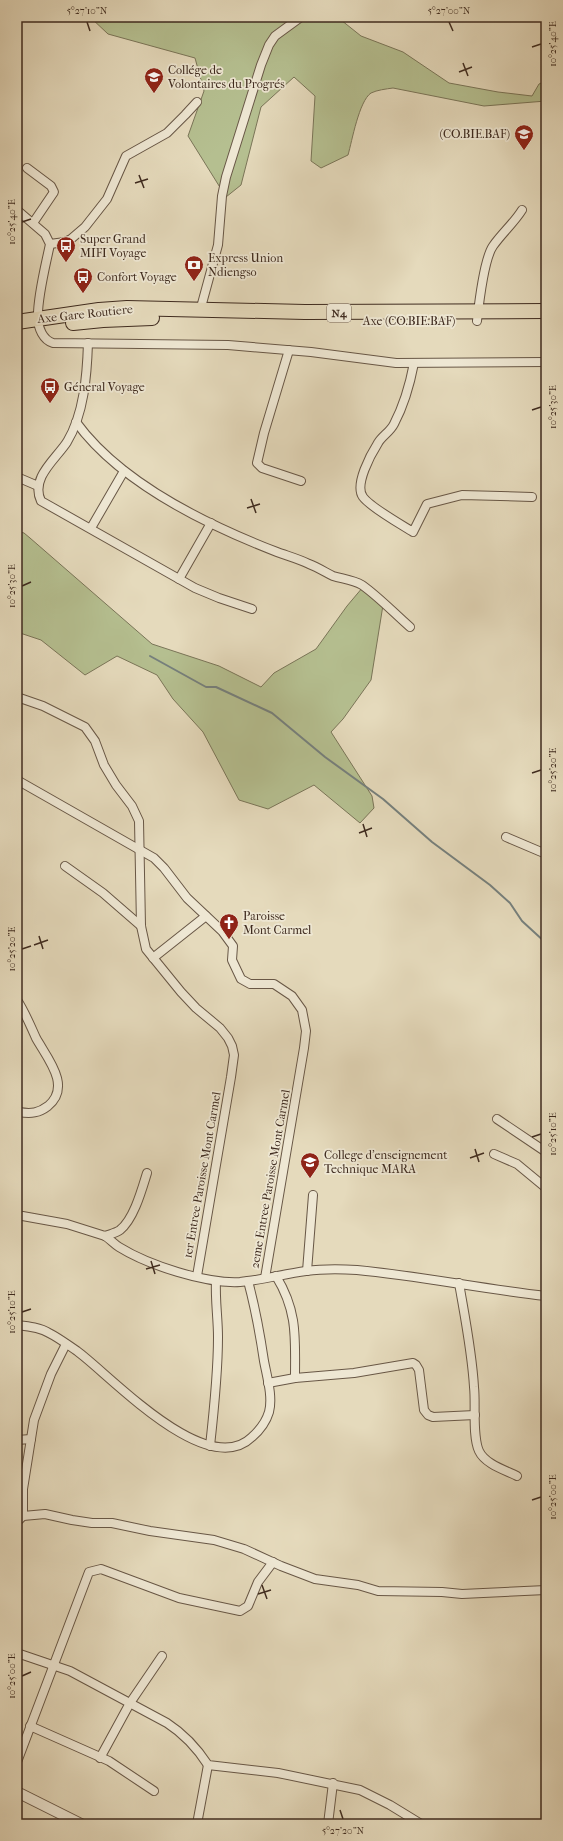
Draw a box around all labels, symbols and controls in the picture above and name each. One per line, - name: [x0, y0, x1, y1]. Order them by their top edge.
- text: 5°27'10"N: [67, 5, 108, 17]
- text: 5°27'00"N: [428, 5, 471, 17]
- text: 10°25'40"E: [547, 21, 559, 67]
- place label: Collége de Volontaires du Progrés: [167, 63, 285, 91]
- school or university icon: Collége de Volontaires du Progrés: [143, 66, 165, 94]
- school or university icon: (CO.BIE.BAF): [513, 123, 535, 151]
- place label: (CO.BIE.BAF): [440, 127, 510, 141]
- text: 10°25'40"E: [6, 199, 18, 245]
- place label: Super Grand MIFI Voyage: [80, 232, 146, 260]
- bus stop icon: Super Grand MIFI Voyage: [55, 235, 77, 263]
- place label: Express Union Ndiengso: [208, 251, 283, 279]
- bank icon: Express Union Ndiengso: [183, 254, 205, 282]
- bus stop icon: Confort Voyage: [72, 266, 94, 294]
- place label: Confort Voyage: [97, 270, 177, 284]
- street label: Axe Gare Routiere: [36, 302, 133, 326]
- road number: N4: [327, 304, 351, 322]
- street label: Axe (CO.BIE.BAF): [362, 314, 455, 328]
- bus stop icon: Géneral Voyage: [39, 376, 61, 404]
- place label: Géneral Voyage: [64, 380, 145, 394]
- text: 10°25'30"E: [547, 385, 559, 429]
- text: 10°25'30"E: [6, 564, 18, 608]
- text: 10°25'20"E: [547, 748, 559, 792]
- place label: Paroisse Mont Carmel: [243, 909, 312, 937]
- church icon: Paroisse Mont Carmel: [218, 912, 240, 940]
- text: 10°25'20"E: [6, 927, 18, 971]
- street label: 2eme Entree Paroisse Mont Carmel: [247, 1088, 293, 1270]
- street label: 1er Entree Paroisse Mont Carmel: [180, 1090, 224, 1259]
- text: 10°25'10"E: [547, 1112, 559, 1156]
- place label: College d'enseignement Technique MARA: [324, 1148, 448, 1176]
- school or university icon: College d'enseignement Technique MARA: [299, 1151, 321, 1179]
- text: 10°25'10"E: [6, 1290, 18, 1334]
- text: 10°25'00"E: [547, 1474, 559, 1520]
- text: 10°25'00"E: [6, 1653, 18, 1699]
- text: 5°27'20"N: [322, 1825, 365, 1837]

